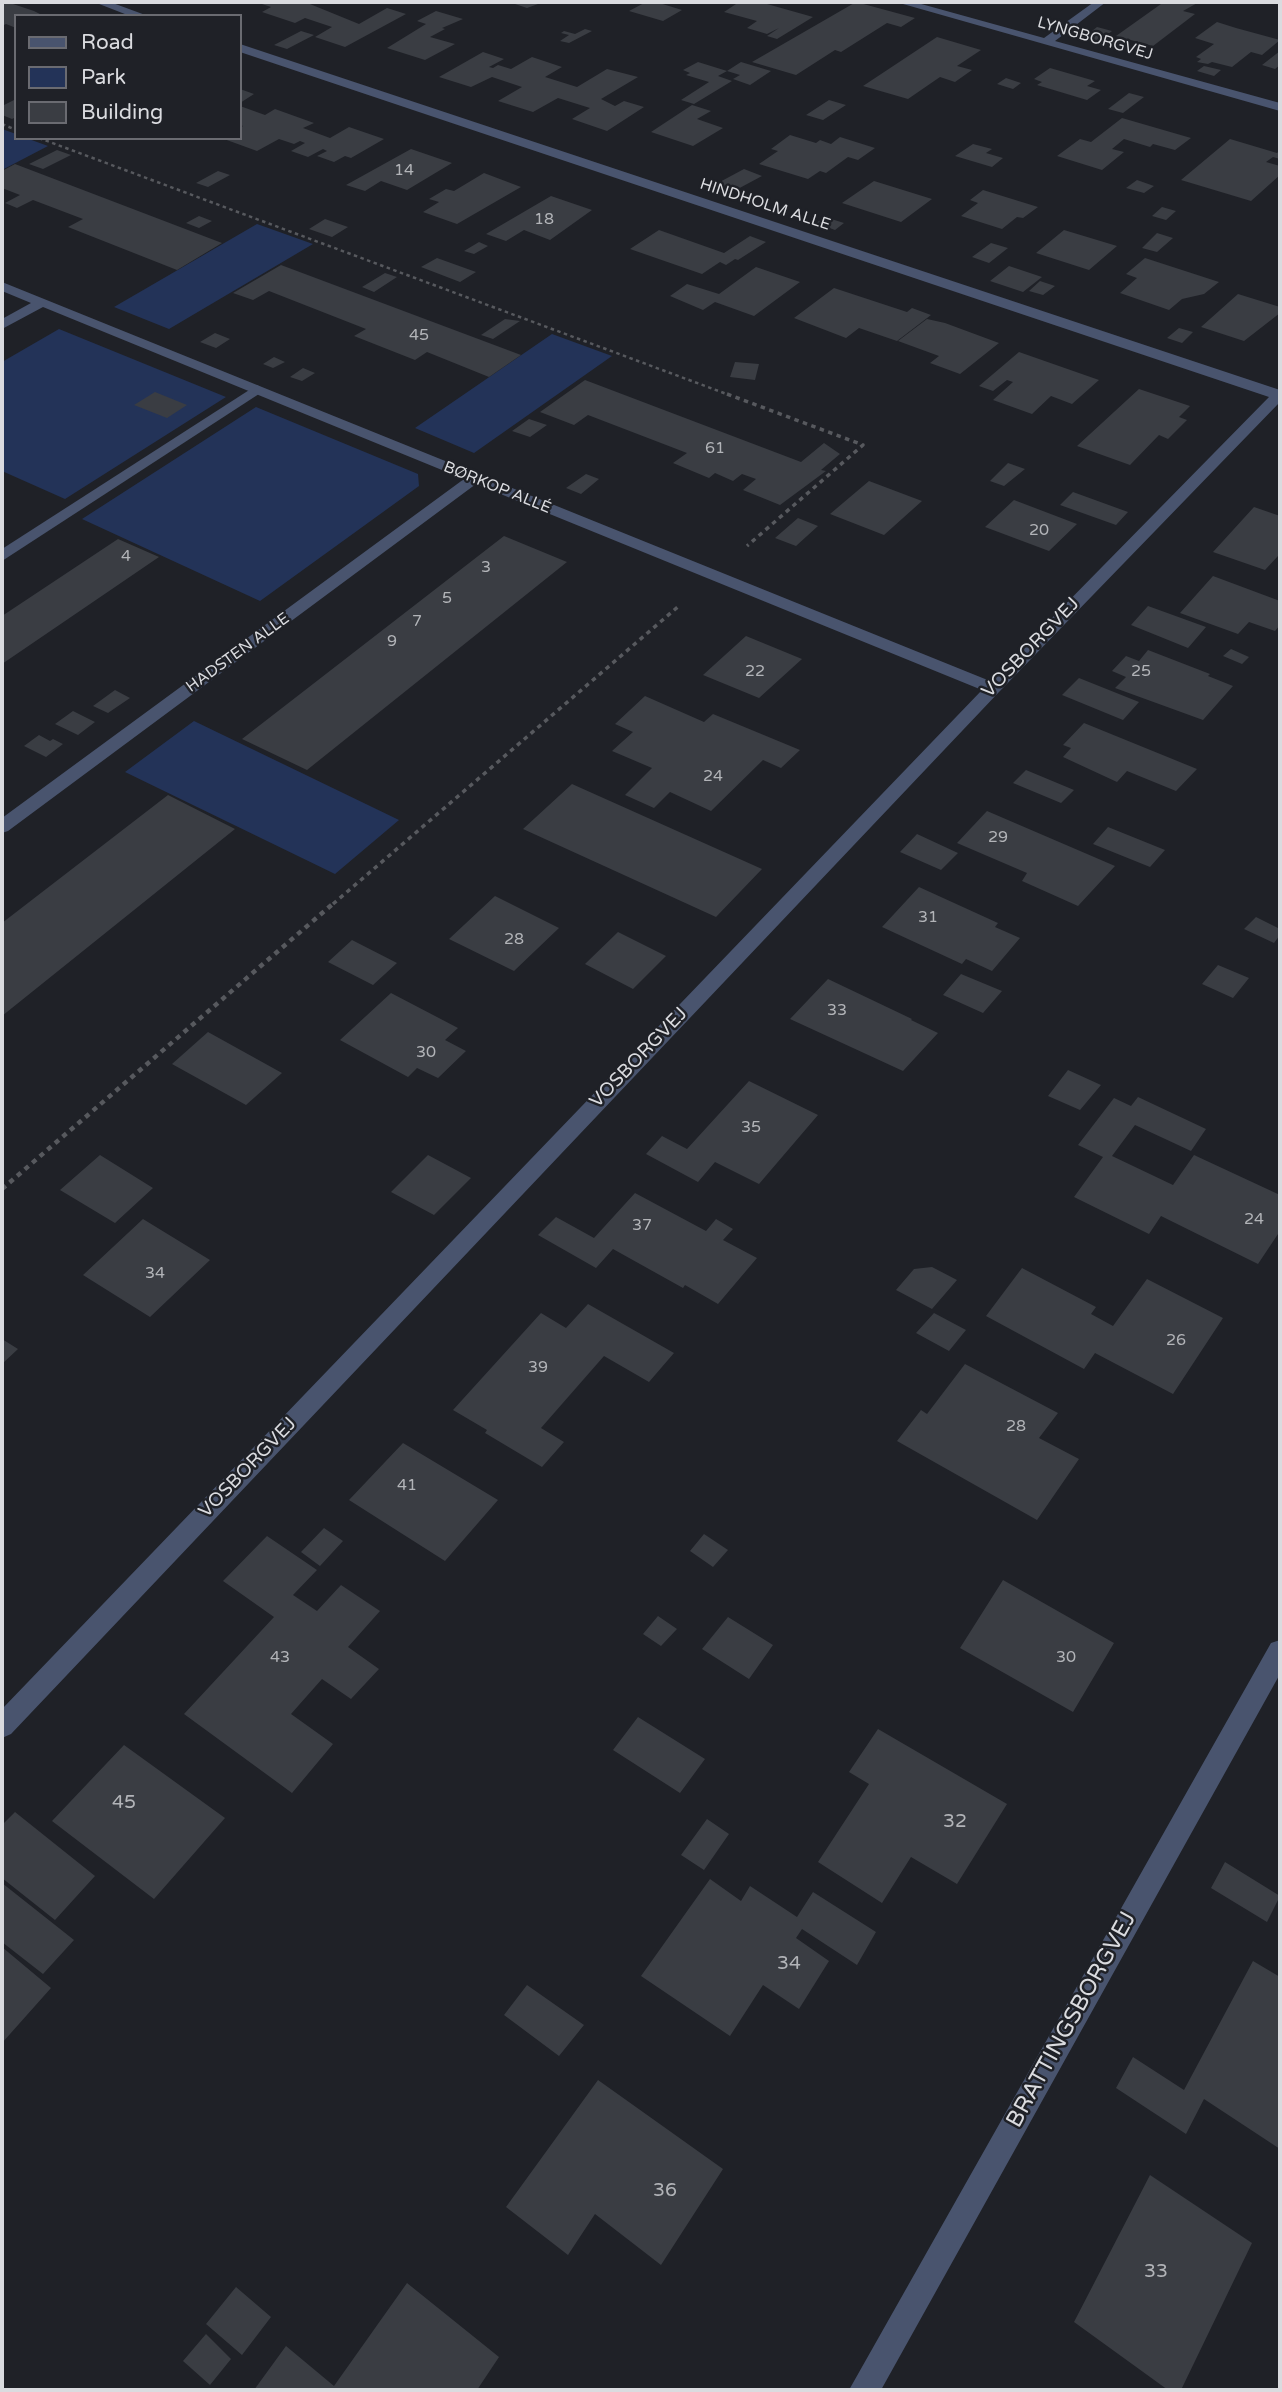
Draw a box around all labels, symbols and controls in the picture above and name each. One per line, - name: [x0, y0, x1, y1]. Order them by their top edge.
- street label: LYNGBORGVEJ: [1035, 13, 1155, 65]
- legend: [14, 14, 242, 140]
- text: Road: [81, 30, 134, 55]
- text: Park: [81, 65, 126, 90]
- text: Building: [81, 100, 163, 125]
- house number: 14: [394, 161, 414, 181]
- street label: HINDHOLM ALLE: [697, 175, 833, 235]
- house number: 18: [534, 210, 554, 230]
- house number: 45: [409, 326, 429, 346]
- house number: 61: [705, 439, 725, 459]
- street label: BØRKOP ALLÉ: [440, 458, 554, 518]
- house number: 20: [1029, 521, 1049, 541]
- house number: 4: [121, 547, 131, 567]
- house number: 3: [481, 558, 491, 578]
- house number: 5: [442, 589, 452, 609]
- street label: VOSBORGVEJ: [977, 593, 1085, 703]
- street label: HADSTEN ALLE: [183, 609, 293, 697]
- house number: 7: [412, 612, 422, 632]
- house number: 9: [387, 632, 397, 652]
- house number: 22: [745, 662, 765, 682]
- house number: 25: [1131, 662, 1151, 682]
- house number: 24: [703, 767, 723, 787]
- house number: 29: [988, 828, 1008, 848]
- house number: 31: [918, 908, 938, 928]
- house number: 28: [504, 930, 524, 950]
- house number: 33: [827, 1001, 847, 1021]
- street label: VOSBORGVEJ: [585, 1003, 693, 1113]
- house number: 30: [416, 1043, 436, 1063]
- house number: 35: [741, 1118, 761, 1138]
- house number: 24: [1244, 1210, 1264, 1230]
- house number: 37: [632, 1216, 652, 1236]
- house number: 34: [145, 1264, 165, 1284]
- house number: 26: [1166, 1331, 1186, 1351]
- house number: 39: [528, 1358, 548, 1378]
- street label: VOSBORGVEJ: [194, 1413, 302, 1523]
- house number: 28: [1006, 1417, 1026, 1437]
- house number: 41: [397, 1476, 417, 1496]
- house number: 43: [270, 1648, 290, 1668]
- house number: 30: [1056, 1648, 1076, 1668]
- house number: 45: [112, 1792, 136, 1814]
- house number: 32: [943, 1811, 967, 1833]
- street label: BRATTINGSBORGVEJ: [1001, 1907, 1143, 2133]
- house number: 34: [777, 1953, 801, 1975]
- house number: 36: [653, 2180, 677, 2202]
- house number: 33: [1144, 2261, 1168, 2283]

